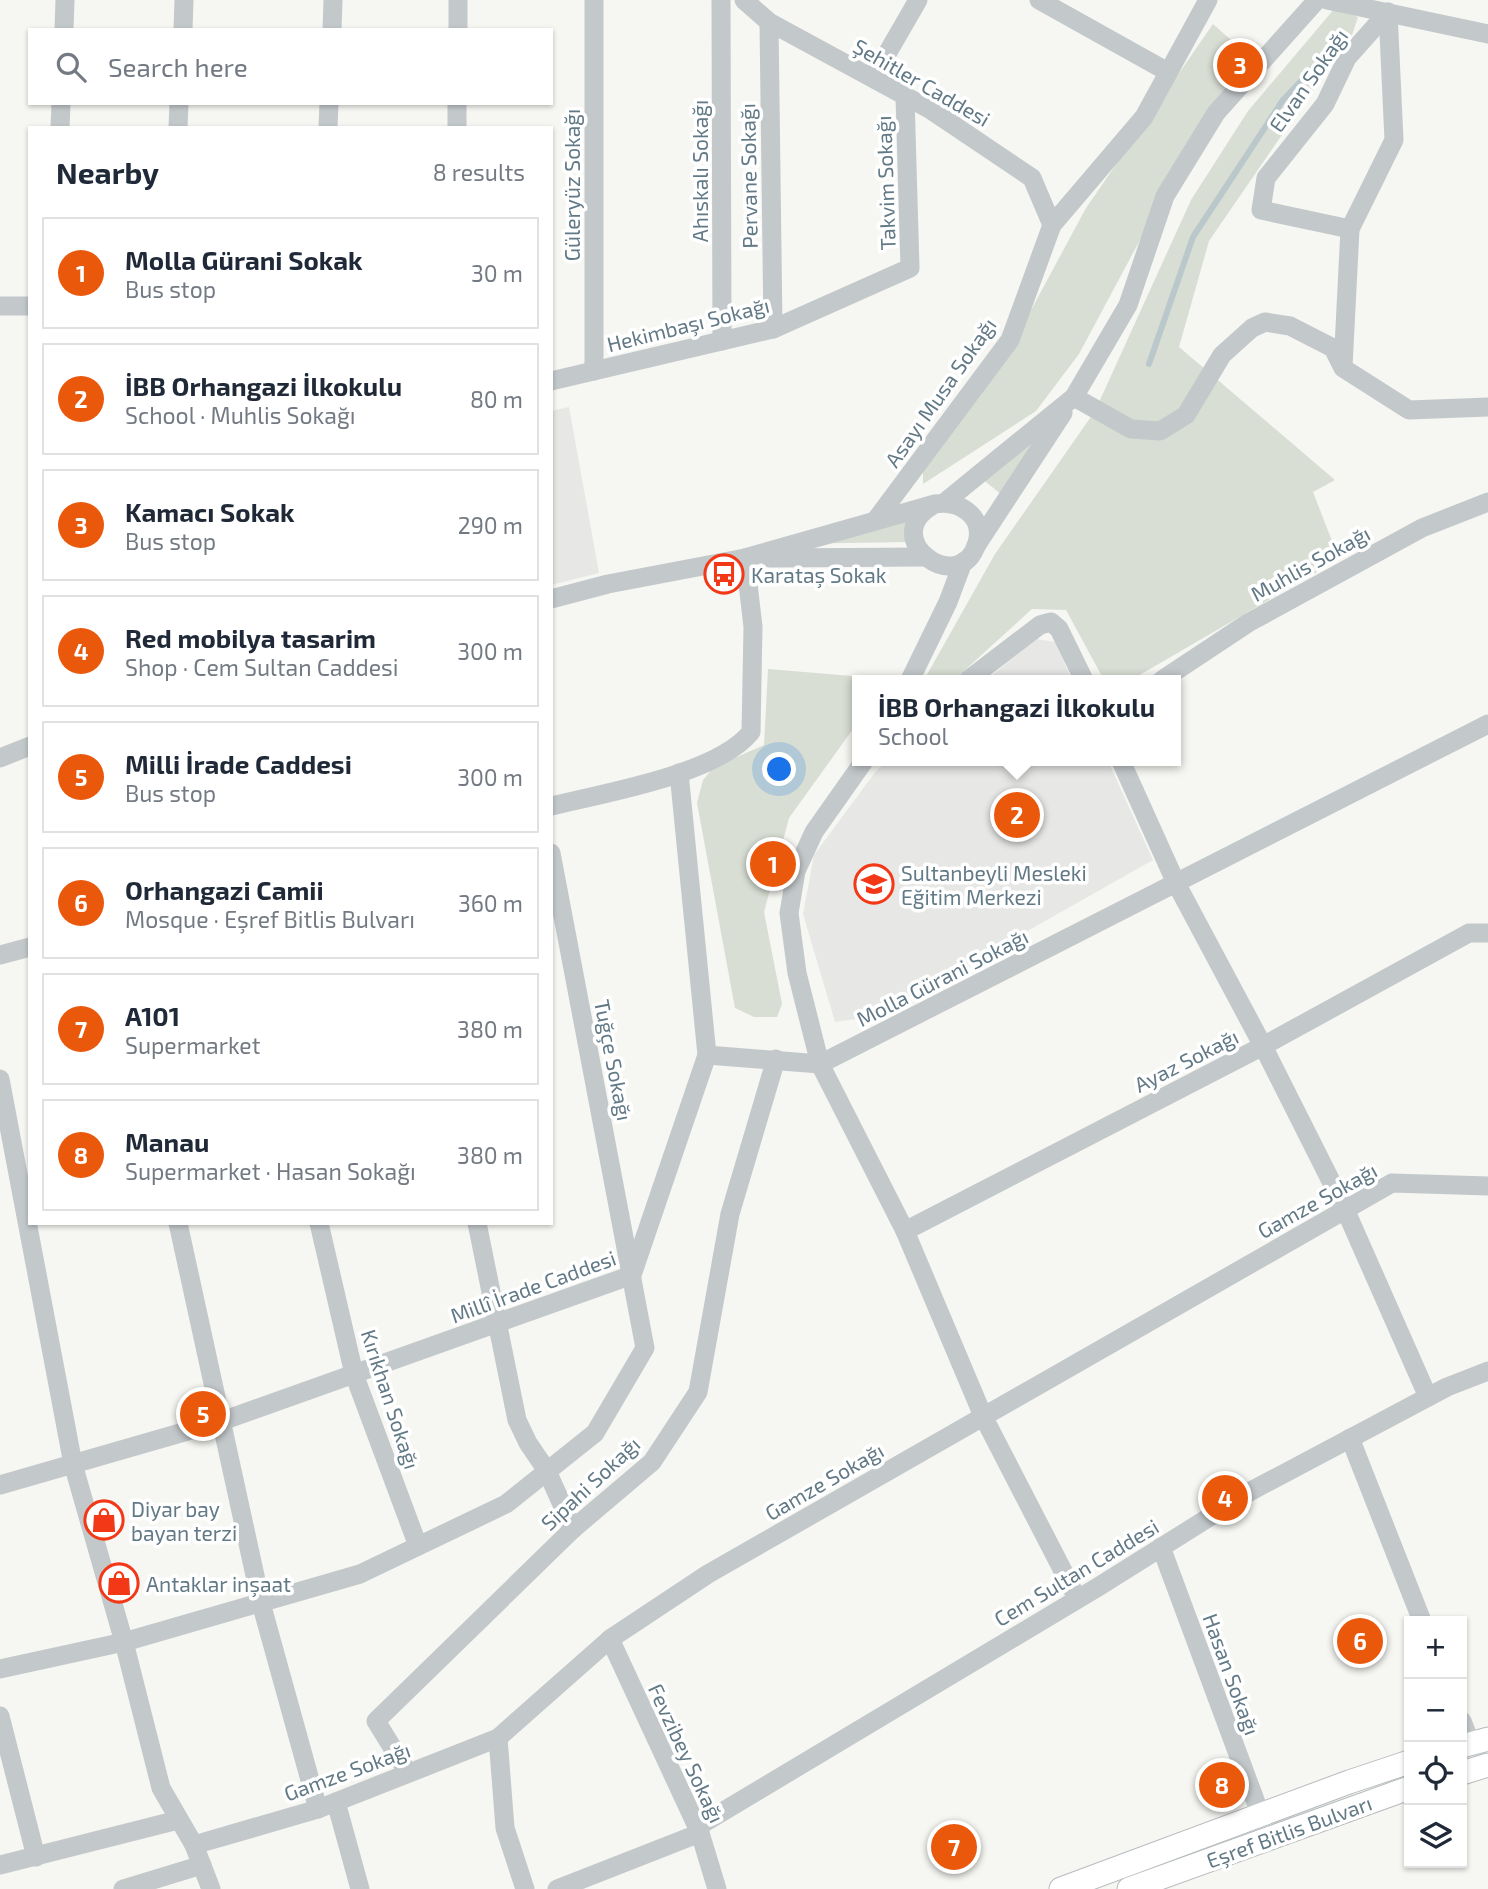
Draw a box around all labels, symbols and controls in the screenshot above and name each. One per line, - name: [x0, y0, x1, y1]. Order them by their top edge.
- street label: Elvan Sokağı: [1263, 24, 1353, 136]
- search box: [28, 28, 553, 105]
- street label: Şehitler Caddesi: [848, 33, 995, 133]
- pin: 3: [1217, 39, 1263, 91]
- icon: search: [52, 48, 90, 86]
- text: Search here: [108, 51, 248, 82]
- street label: Ahıskalı Sokağı: [687, 100, 712, 242]
- street label: Pervane Sokağı: [734, 103, 762, 249]
- street label: Güleryüz Sokağı: [559, 109, 584, 261]
- street label: Takvim Sokağı: [870, 115, 900, 251]
- text: Nearby: [56, 154, 159, 190]
- text: 8 results: [433, 158, 525, 186]
- text: Molla Gürani Sokak: [125, 244, 363, 275]
- text: 1: [76, 259, 86, 287]
- text: 30 m: [471, 259, 523, 287]
- text: Bus stop: [125, 275, 216, 303]
- street label: Hekimbaşı Sokağı: [604, 292, 772, 358]
- street label: Asayı Musa Sokağı: [879, 313, 1001, 471]
- text: İBB Orhangazi İlkokulu: [125, 370, 402, 401]
- text: 2: [74, 385, 88, 413]
- text: 80 m: [470, 385, 523, 413]
- text: School · Muhlis Sokağı: [125, 401, 355, 429]
- text: Kamacı Sokak: [125, 496, 295, 527]
- text: 3: [74, 511, 88, 539]
- text: 290 m: [458, 511, 523, 539]
- street label: Muhlis Sokağı: [1246, 520, 1374, 606]
- text: Bus stop: [125, 527, 216, 555]
- bus stop icon: Karataş Sokak: [703, 553, 745, 595]
- place label: Karataş Sokak: [751, 562, 887, 589]
- text: Red mobilya tasarim: [125, 622, 376, 653]
- text: 4: [74, 637, 88, 665]
- text: 300 m: [457, 637, 523, 665]
- text: Shop · Cem Sultan Caddesi: [125, 653, 399, 681]
- popup: [852, 675, 1181, 766]
- text: İBB Orhangazi İlkokulu: [878, 691, 1155, 722]
- text: School: [878, 722, 948, 750]
- text: Milli İrade Caddesi: [125, 748, 352, 779]
- your location: [762, 752, 796, 786]
- text: 5: [75, 763, 87, 791]
- text: 300 m: [457, 763, 523, 791]
- text: Bus stop: [125, 779, 216, 807]
- pin: 2: [994, 789, 1040, 841]
- pin: 1: [750, 838, 796, 890]
- place label: Sultanbeyli Mesleki Eğitim Merkezi: [901, 860, 1087, 909]
- school or university icon: Sultanbeyli Mesleki Eğitim Merkezi: [853, 863, 895, 905]
- text: Orhangazi Camii: [125, 874, 324, 905]
- text: 6: [74, 889, 88, 917]
- text: 360 m: [458, 889, 523, 917]
- text: Mosque · Eşref Bitlis Bulvarı: [125, 905, 415, 933]
- street label: Molla Gürani Sokağı: [852, 923, 1032, 1031]
- street label: Tuğçe Sokağı: [588, 997, 638, 1123]
- text: A101: [125, 1000, 180, 1031]
- text: 7: [75, 1015, 87, 1043]
- text: 380 m: [457, 1015, 523, 1043]
- street label: Ayaz Sokağı: [1130, 1023, 1242, 1097]
- text: Supermarket: [125, 1031, 260, 1059]
- text: Manau: [125, 1126, 209, 1157]
- text: 8: [74, 1141, 88, 1169]
- text: 380 m: [457, 1141, 523, 1169]
- text: Supermarket · Hasan Sokağı: [125, 1157, 416, 1185]
- street label: Gamze Sokağı: [1253, 1157, 1381, 1243]
- street label: Millî İrade Caddesi: [447, 1244, 619, 1328]
- street label: Kırıkhan Sokağı: [357, 1326, 425, 1472]
- pin: 5: [180, 1388, 226, 1440]
- street label: Sipahi Sokağı: [536, 1431, 644, 1535]
- street label: Gamze Sokağı: [760, 1437, 888, 1525]
- pin: 4: [1202, 1472, 1248, 1524]
- place label: Diyar bay bayan terzi: [131, 1496, 237, 1545]
- shop icon: Diyar bay bayan terzi: [83, 1499, 125, 1541]
- street label: Cem Sultan Caddesi: [989, 1513, 1163, 1631]
- shop icon: Antaklar inşaat: [98, 1562, 140, 1604]
- place label: Antaklar inşaat: [146, 1571, 291, 1598]
- street label: Hasan Sokağı: [1198, 1610, 1266, 1738]
- pin: 6: [1337, 1615, 1383, 1667]
- map controls: [1404, 1616, 1467, 1868]
- button: +: [1404, 1616, 1467, 1679]
- street label: Fevzibey Sokağı: [644, 1679, 730, 1827]
- button: −: [1404, 1679, 1467, 1742]
- street label: Gamze Sokağı: [280, 1737, 414, 1805]
- button: locate: [1404, 1742, 1467, 1805]
- pin: 8: [1199, 1759, 1245, 1811]
- street label: Eşref Bitlis Bulvarı: [1203, 1789, 1376, 1874]
- button: layers: [1404, 1805, 1467, 1868]
- pin: 7: [931, 1821, 977, 1873]

